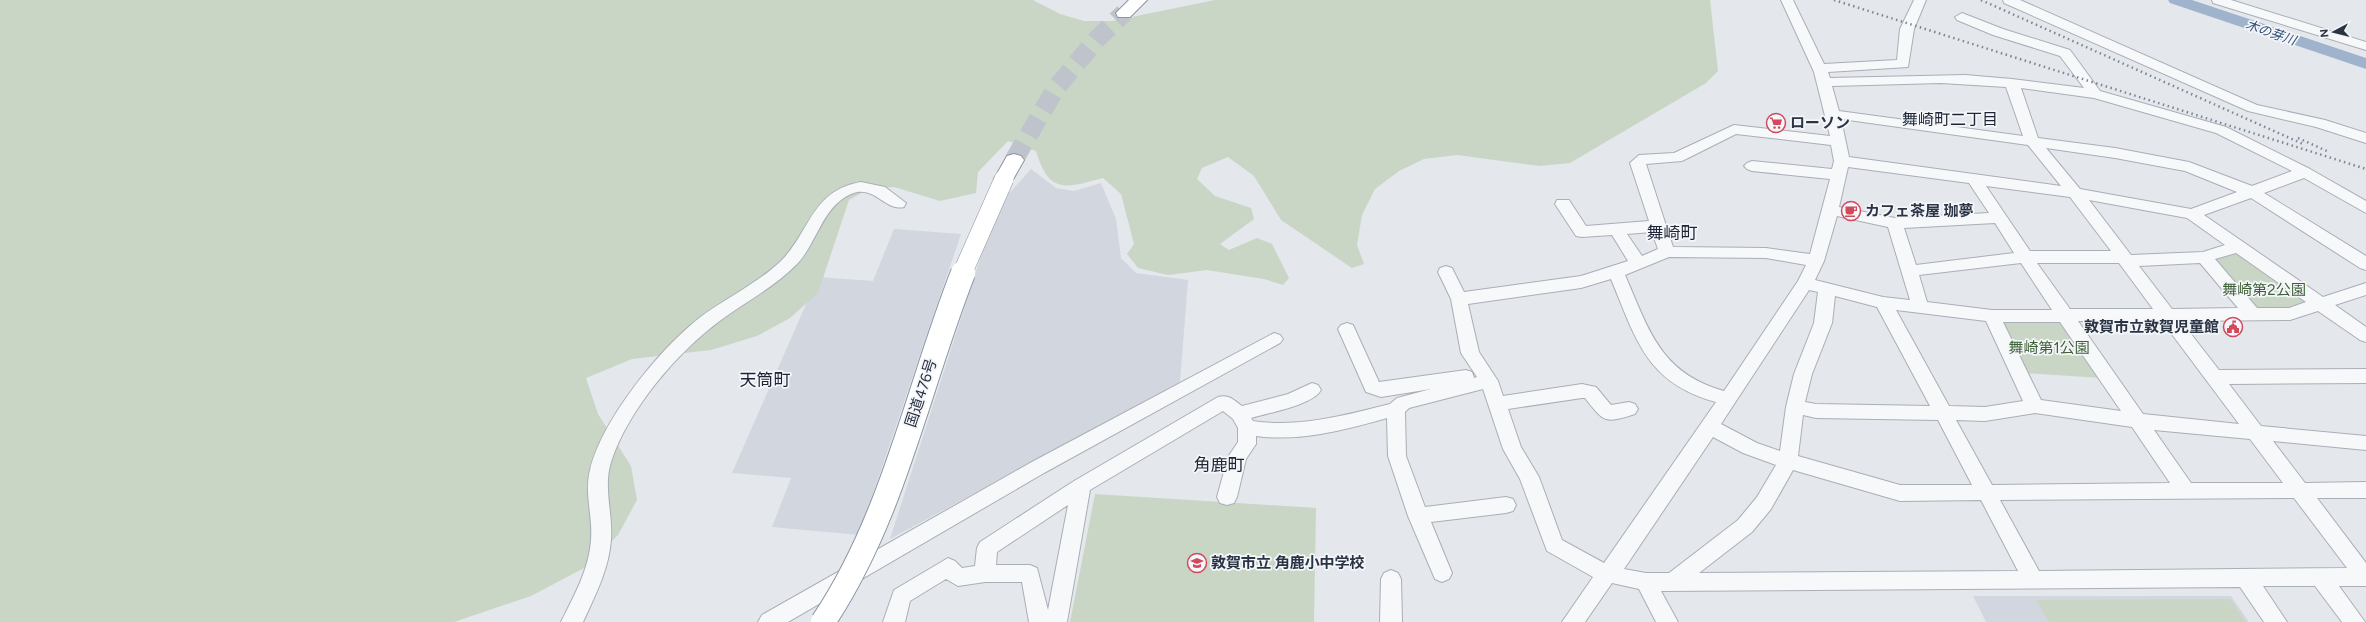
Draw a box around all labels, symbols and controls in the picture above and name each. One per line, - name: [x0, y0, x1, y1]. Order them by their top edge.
- north arrow: [2314, 12, 2354, 52]
- water label: 木の芽川: [2244, 17, 2300, 49]
- text: N: [2318, 28, 2332, 38]
- district label: 舞崎町二丁目: [1902, 110, 1998, 129]
- supermarket icon: ローソン: [1765, 112, 1787, 134]
- place label: ローソン: [1790, 114, 1850, 132]
- cafe icon: カフェ茶屋 珈夢: [1840, 200, 1862, 222]
- place label: カフェ茶屋 珈夢: [1865, 202, 1974, 220]
- district label: 舞崎町: [1647, 223, 1698, 243]
- park label: 舞崎第2公園: [2222, 281, 2306, 299]
- public building icon: 敦賀市立敦賀児童館: [2222, 316, 2244, 338]
- place label: 敦賀市立敦賀児童館: [2084, 318, 2219, 336]
- park label: 舞崎第1公園: [2008, 339, 2090, 357]
- street label: 国道476号: [901, 357, 941, 429]
- district label: 天筒町: [740, 370, 791, 390]
- district label: 角鹿町: [1194, 455, 1245, 475]
- school or university icon: 敦賀市立 角鹿小中学校: [1186, 552, 1208, 574]
- place label: 敦賀市立 角鹿小中学校: [1211, 554, 1365, 572]

